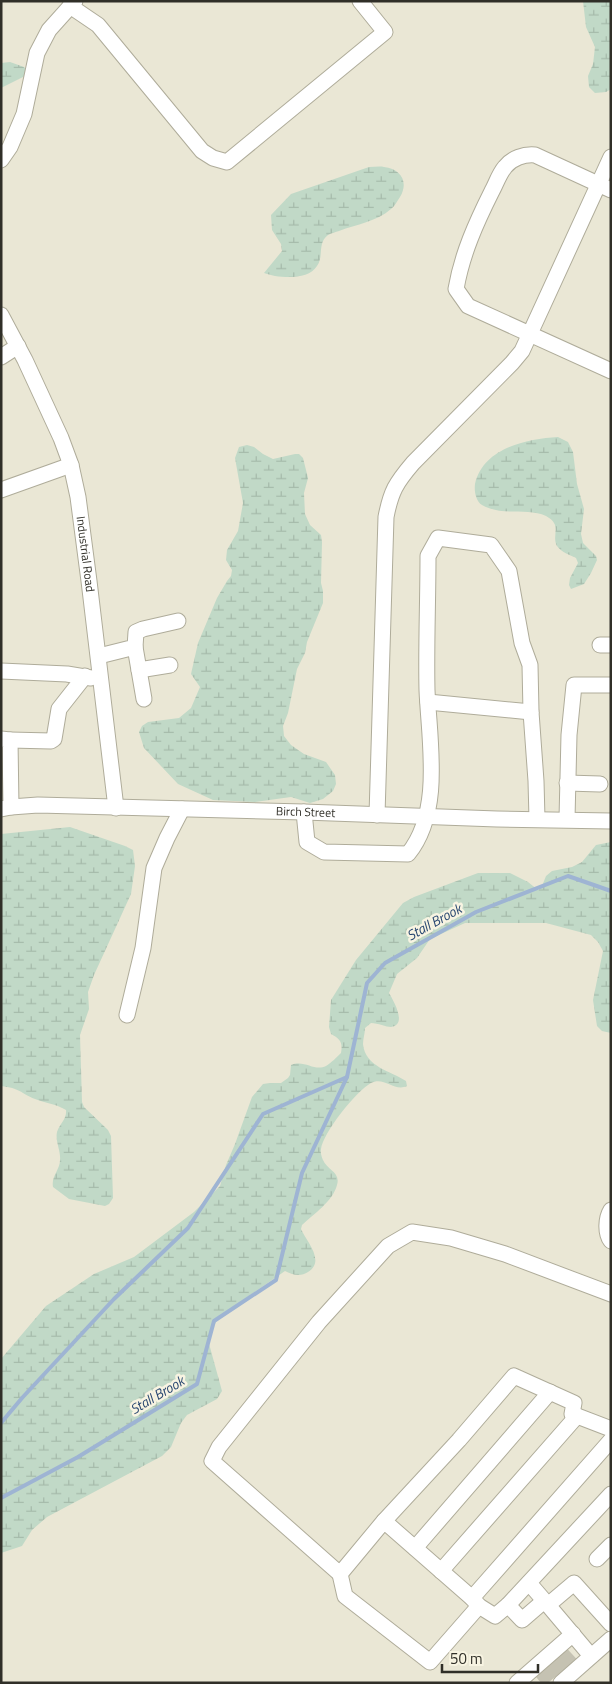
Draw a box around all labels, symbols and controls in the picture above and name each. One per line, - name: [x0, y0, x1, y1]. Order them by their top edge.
- street label: Industrial Road: [72, 515, 100, 593]
- street label: Birch Street: [276, 801, 336, 822]
- water label: Stall Brook: [402, 897, 467, 945]
- water label: Stall Brook: [126, 1369, 189, 1419]
- scale bar: [442, 1642, 538, 1674]
- text: 50 m: [450, 1647, 483, 1670]

